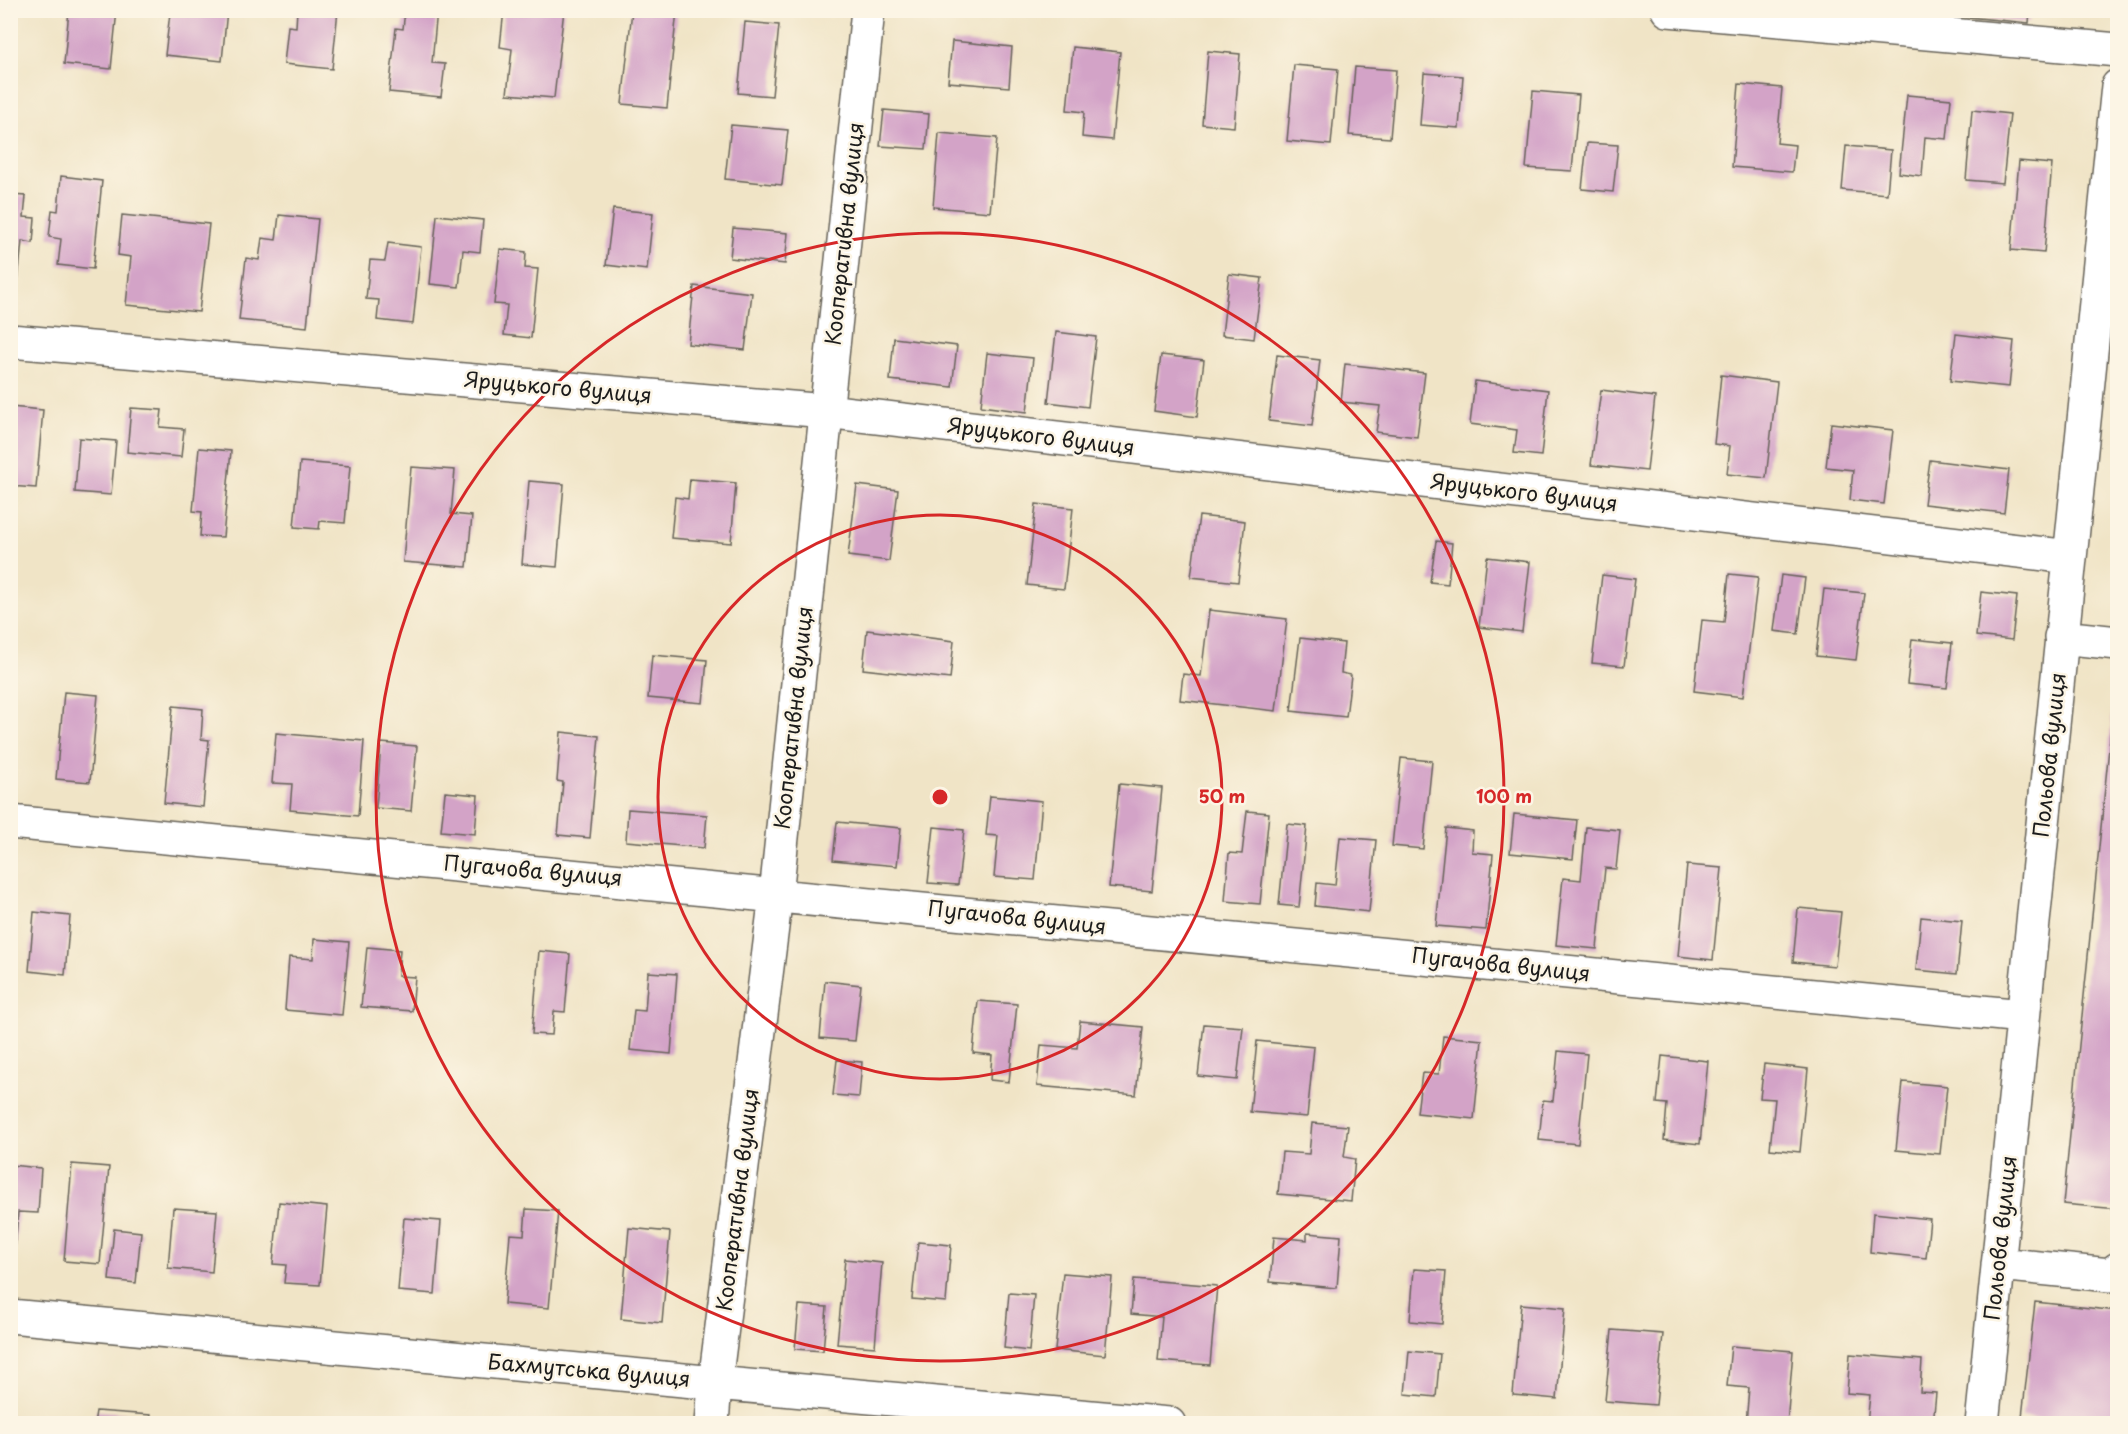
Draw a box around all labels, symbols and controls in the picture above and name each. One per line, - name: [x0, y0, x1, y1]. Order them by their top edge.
- street label: Кооперативна вулиця: [815, 121, 871, 347]
- street label: Яруцького вулиця: [463, 362, 653, 410]
- street label: Яруцького вулиця: [946, 408, 1137, 462]
- street label: Яруцького вулиця: [1429, 464, 1620, 518]
- street label: Кооперативна вулиця: [764, 605, 820, 831]
- street label: Польова вулиця: [2023, 671, 2073, 839]
- text: 50 m: [1199, 782, 1245, 809]
- text: 100 m: [1476, 782, 1532, 809]
- centre of rings: [930, 787, 950, 807]
- street label: Пугачова вулиця: [442, 845, 624, 893]
- street label: Пугачова вулиця: [926, 891, 1108, 941]
- street label: Пугачова вулиця: [1410, 938, 1592, 988]
- street label: Кооперативна вулиця: [706, 1086, 766, 1313]
- street label: Польова вулиця: [1974, 1154, 2024, 1322]
- street label: Бахмутська вулиця: [487, 1344, 692, 1394]

